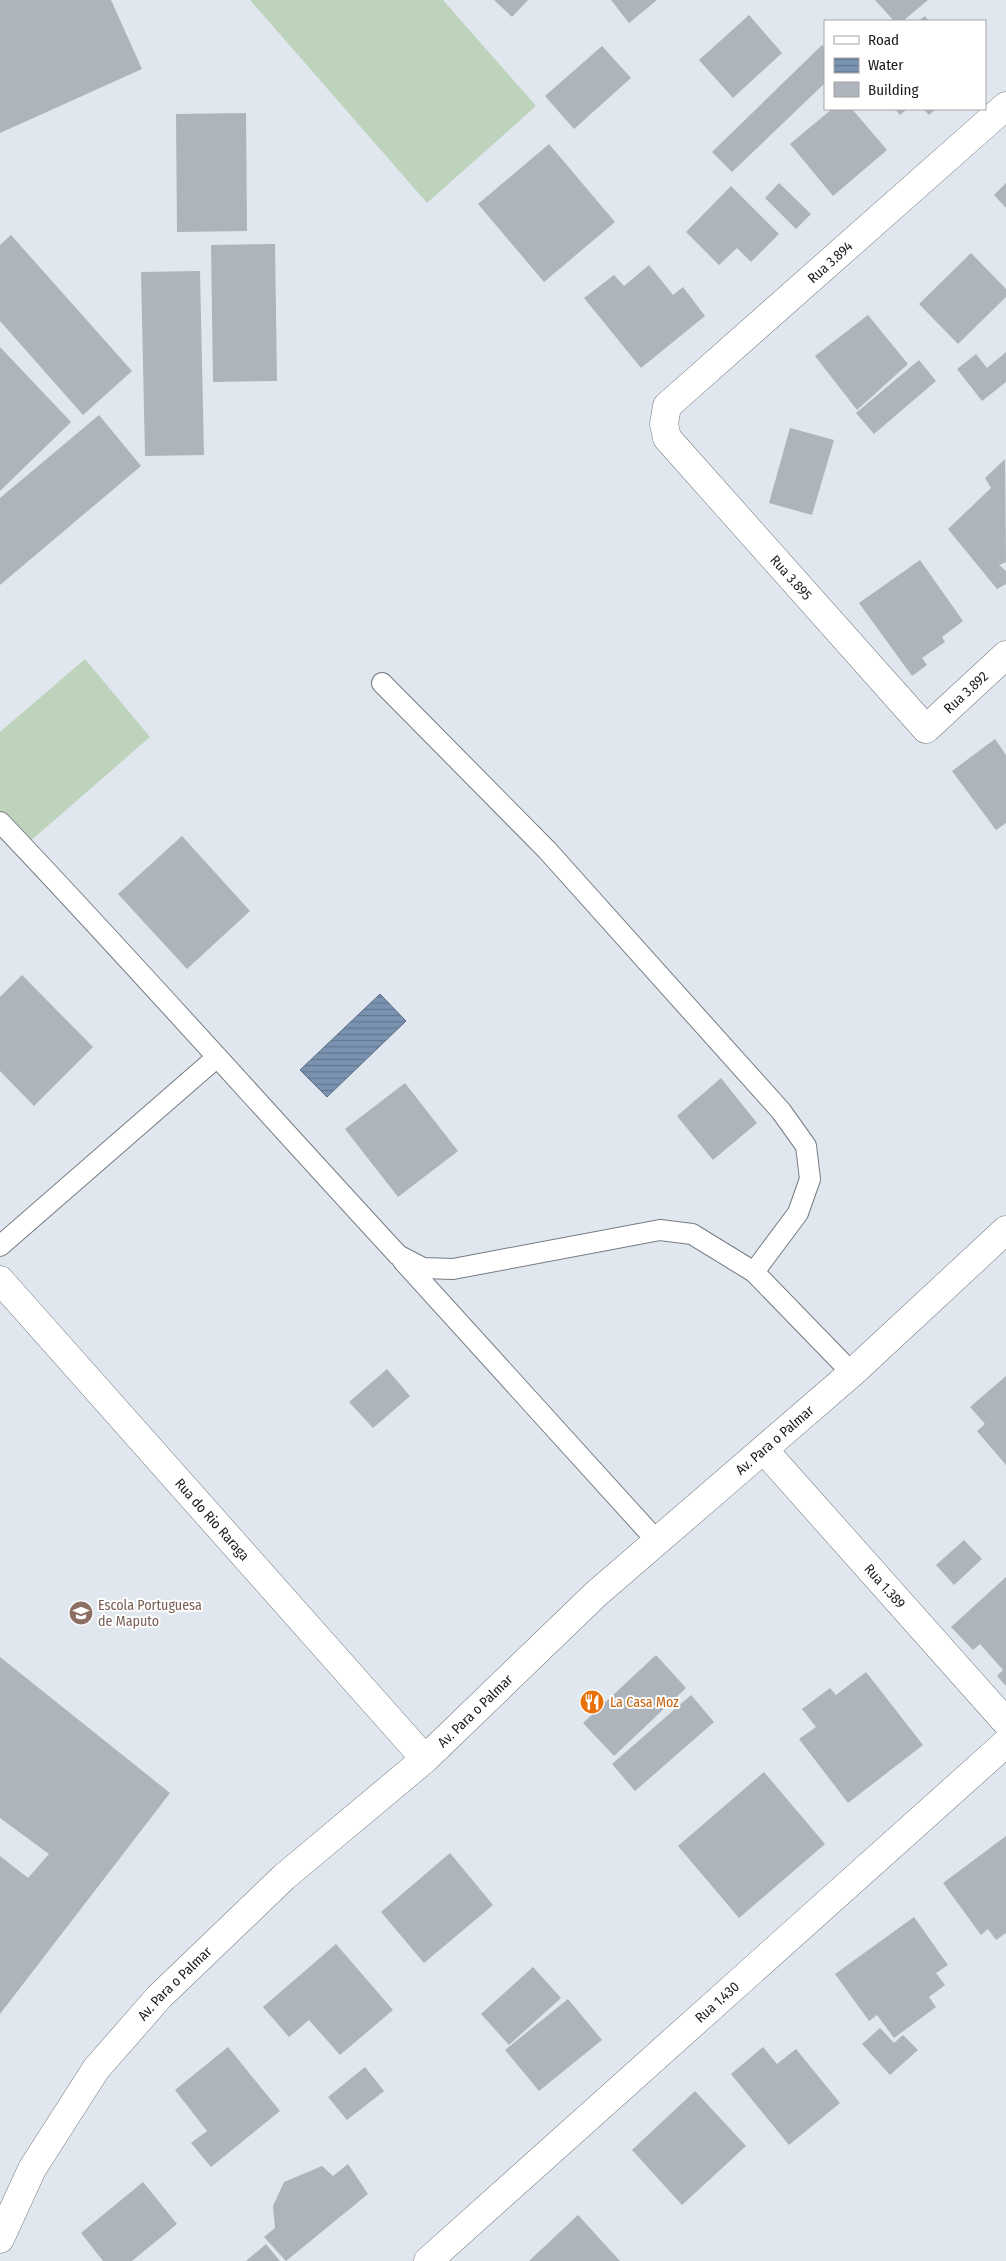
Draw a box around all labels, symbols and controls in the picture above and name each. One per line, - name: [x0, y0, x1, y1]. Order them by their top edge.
- legend: [824, 20, 986, 110]
- text: Road: [868, 31, 899, 49]
- text: Water: [868, 56, 904, 74]
- text: Building: [868, 81, 919, 99]
- street label: Rua 3.894: [804, 238, 856, 287]
- street label: Rua 3.895: [766, 552, 815, 604]
- street label: Rua 3.892: [941, 668, 992, 717]
- street label: Av. Para o Palmar: [732, 1402, 817, 1479]
- street label: Rua do Rio Raraga: [171, 1475, 253, 1564]
- street label: Rua 1.389: [860, 1561, 909, 1612]
- place label: Escola Portuguesa de Maputo: [98, 1597, 202, 1630]
- school or university icon: Escola Portuguesa de Maputo: [68, 1600, 94, 1626]
- street label: Av. Para o Palmar: [434, 1671, 516, 1751]
- restaurant icon: La Casa Moz: [579, 1689, 605, 1715]
- place label: La Casa Moz: [610, 1694, 679, 1711]
- street label: Av. Para o Palmar: [134, 1943, 215, 2024]
- street label: Rua 1.430: [692, 1978, 743, 2027]

